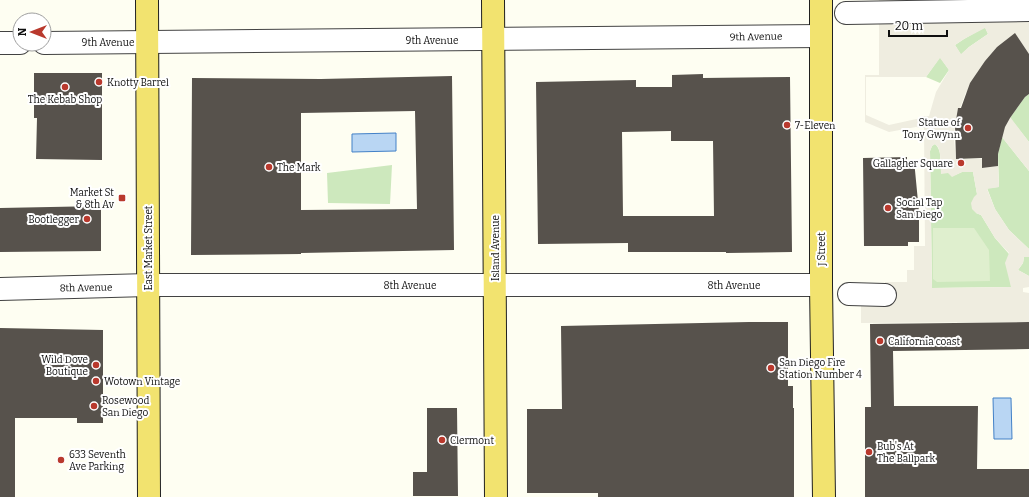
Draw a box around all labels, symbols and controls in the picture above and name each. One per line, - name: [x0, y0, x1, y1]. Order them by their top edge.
- north arrow: [12, 12, 52, 52]
- scale bar: [889, 12, 947, 38]
- text: 20 m: [895, 19, 924, 33]
- text: N: [16, 27, 29, 36]
- street label: 9th Avenue: [730, 31, 783, 43]
- street label: 9th Avenue: [406, 35, 458, 47]
- street label: 9th Avenue: [82, 37, 134, 49]
- marker: Knotty Barrel: [94, 77, 104, 87]
- place label: Knotty Barrel: [107, 77, 169, 89]
- marker: The Kebab Shop: [60, 82, 70, 92]
- place label: The Kebab Shop: [28, 94, 102, 106]
- place label: Statue of Tony Gwynn: [902, 117, 962, 141]
- marker: 7-Eleven: [782, 120, 792, 130]
- place label: 7-Eleven: [795, 120, 836, 132]
- marker: Statue of Tony Gwynn: [963, 123, 973, 133]
- place label: Gallagher Square: [873, 158, 953, 170]
- marker: Gallagher Square: [956, 158, 966, 168]
- marker: The Mark: [264, 162, 274, 172]
- place label: The Mark: [277, 162, 321, 174]
- place label: Market St & 8th Av: [70, 187, 115, 211]
- marker: Market St & 8th Av: [117, 193, 127, 203]
- place label: Social Tap San Diego: [896, 197, 943, 221]
- marker: Social Tap San Diego: [883, 203, 893, 213]
- street label: East Market Street: [143, 205, 155, 291]
- place label: Bootlegger: [28, 214, 80, 226]
- marker: Bootlegger: [82, 214, 92, 224]
- street label: Island Avenue: [490, 215, 502, 281]
- street label: J Street: [816, 232, 828, 267]
- street label: 8th Avenue: [384, 280, 436, 292]
- street label: 8th Avenue: [708, 280, 760, 292]
- street label: 8th Avenue: [60, 282, 113, 294]
- marker: California coast: [875, 336, 885, 346]
- place label: California coast: [888, 336, 961, 348]
- place label: Wild Dove Boutique: [41, 354, 88, 378]
- place label: San Diego Fire Station Number 4: [779, 357, 862, 381]
- marker: Wild Dove Boutique: [91, 360, 101, 370]
- marker: San Diego Fire Station Number 4: [766, 363, 776, 373]
- marker: Wotown Vintage: [91, 376, 101, 386]
- place label: Wotown Vintage: [104, 376, 180, 388]
- place label: Rosewood San Diego: [102, 395, 149, 419]
- marker: Rosewood San Diego: [89, 401, 99, 411]
- marker: Clermont: [437, 435, 447, 445]
- place label: Clermont: [450, 435, 494, 447]
- place label: Bub's At The Ballpark: [877, 441, 936, 465]
- marker: Bub's At The Ballpark: [864, 447, 874, 457]
- place label: 633 Seventh Ave Parking: [69, 449, 126, 473]
- marker: 633 Seventh Ave Parking: [56, 455, 66, 465]

